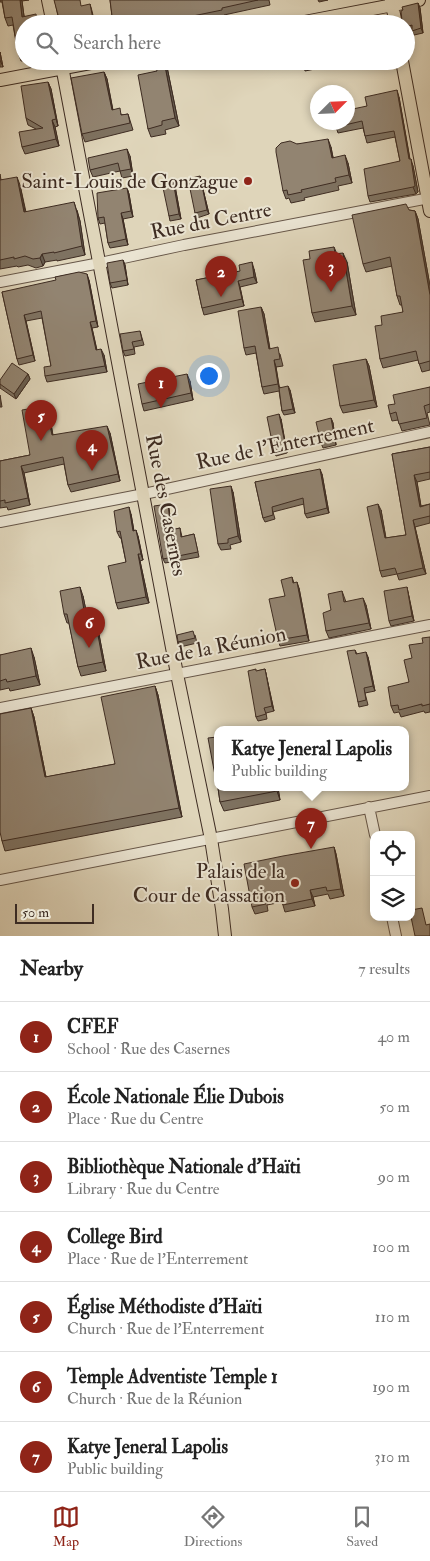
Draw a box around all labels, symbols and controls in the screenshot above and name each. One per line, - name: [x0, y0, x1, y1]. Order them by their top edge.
- search box: [15, 15, 415, 70]
- icon: search: [33, 29, 61, 57]
- text: Search here: [73, 31, 161, 55]
- north arrow: [310, 85, 355, 130]
- place label: Saint-Louis de Gonzague: [21, 168, 238, 195]
- marker: Saint-Louis de Gonzague: [242, 175, 254, 187]
- street label: Rue du Centre: [148, 196, 274, 246]
- pin: 3: [315, 251, 347, 292]
- pin: 2: [205, 256, 237, 297]
- your location: [196, 363, 222, 389]
- pin: 1: [145, 367, 177, 408]
- pin: 5: [25, 400, 57, 441]
- street label: Rue de l'Enterrement: [193, 412, 377, 476]
- pin: 4: [76, 430, 108, 471]
- street label: Rue des Casernes: [139, 432, 193, 578]
- pin: 6: [73, 607, 105, 648]
- street label: Rue de la Réunion: [134, 620, 289, 676]
- popup: [214, 726, 409, 791]
- text: Katye Jeneral Lapolis: [231, 737, 392, 761]
- text: Public building: [231, 761, 327, 781]
- pin: 7: [295, 808, 327, 849]
- map controls: [370, 831, 415, 921]
- button: locate: [370, 831, 415, 876]
- place label: Palais de la Cour de Cassation: [133, 858, 285, 909]
- button: layers: [370, 876, 415, 921]
- marker: Palais de la Cour de Cassation: [289, 877, 301, 889]
- scale bar: [15, 901, 94, 924]
- text: 50 m: [22, 904, 49, 921]
- text: Nearby: [20, 955, 83, 982]
- text: 7 results: [358, 959, 410, 979]
- text: CFEF: [67, 1015, 118, 1039]
- text: 1: [33, 1027, 39, 1047]
- text: 40 m: [377, 1027, 410, 1047]
- text: School · Rue des Casernes: [67, 1039, 230, 1059]
- text: École Nationale Élie Dubois: [67, 1085, 284, 1109]
- text: 2: [32, 1097, 40, 1117]
- text: 50 m: [379, 1097, 410, 1117]
- text: Place · Rue du Centre: [67, 1109, 204, 1129]
- text: Bibliothèque Nationale d’Haïti: [67, 1155, 301, 1179]
- text: 3: [33, 1167, 39, 1187]
- text: 90 m: [378, 1167, 410, 1187]
- text: Library · Rue du Centre: [67, 1179, 220, 1199]
- text: College Bird: [67, 1225, 163, 1249]
- text: 4: [32, 1237, 40, 1257]
- text: 100 m: [372, 1237, 410, 1257]
- text: Place · Rue de l'Enterrement: [67, 1249, 248, 1269]
- text: Église Méthodiste d'Haïti: [67, 1295, 262, 1319]
- text: 5: [32, 1307, 40, 1327]
- text: 110 m: [375, 1307, 410, 1327]
- text: Church · Rue de l'Enterrement: [67, 1319, 264, 1339]
- text: Temple Adventiste Temple 1: [67, 1365, 278, 1389]
- text: 6: [32, 1377, 40, 1397]
- text: 190 m: [372, 1377, 410, 1397]
- text: Church · Rue de la Réunion: [67, 1389, 242, 1409]
- text: Katye Jeneral Lapolis: [67, 1435, 228, 1459]
- text: 7: [32, 1447, 40, 1467]
- text: 310 m: [374, 1447, 410, 1467]
- text: Public building: [67, 1459, 163, 1479]
- tab: Map: [52, 1503, 80, 1550]
- tab: Directions: [184, 1503, 242, 1550]
- tab: Saved: [346, 1503, 378, 1550]

